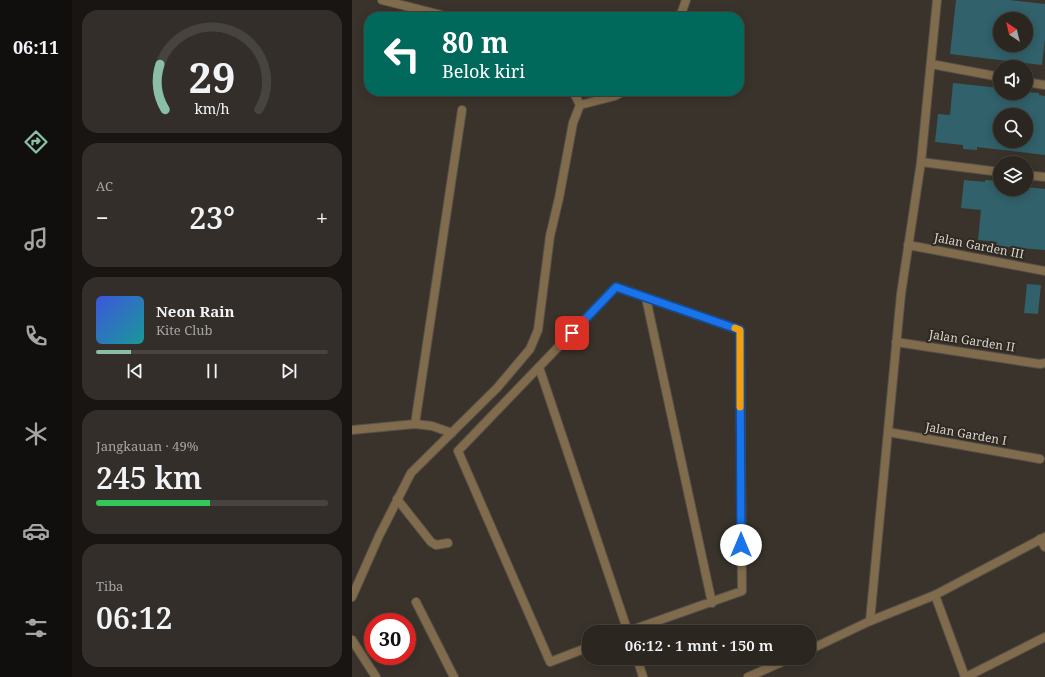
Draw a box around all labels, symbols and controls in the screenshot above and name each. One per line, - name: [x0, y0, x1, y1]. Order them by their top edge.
- north arrow: [993, 12, 1033, 52]
- map controls: [993, 12, 1033, 196]
- text: 80 m: [442, 23, 509, 61]
- icon: left: [376, 28, 428, 80]
- text: 06:11: [13, 35, 59, 59]
- text: 29: [188, 49, 236, 105]
- text: Belok kiri: [442, 59, 525, 83]
- button: sound: [993, 60, 1033, 100]
- text: km/h: [194, 98, 230, 117]
- button: search: [993, 108, 1033, 148]
- icon: directions: [22, 128, 50, 156]
- button: layers: [993, 156, 1033, 196]
- text: AC: [96, 177, 113, 195]
- text: 23°: [189, 197, 235, 238]
- text: −: [96, 202, 109, 232]
- text: +: [316, 202, 328, 232]
- icon: music: [22, 225, 50, 253]
- street label: Jalan Garden III: [932, 228, 1025, 263]
- text: Neon Rain: [156, 301, 234, 321]
- pin: [555, 316, 589, 350]
- text: Kite Club: [156, 321, 212, 339]
- icon: phone: [22, 322, 50, 350]
- icon: arrive: [561, 322, 583, 344]
- street label: Jalan Garden II: [927, 325, 1016, 356]
- icon: previous: [124, 360, 146, 382]
- icon: pause: [201, 360, 223, 382]
- icon: next: [278, 360, 300, 382]
- street label: Jalan Garden I: [923, 418, 1008, 449]
- icon: climate: [22, 420, 50, 448]
- text: Jangkauan · 49%: [96, 437, 198, 455]
- text: 245 km: [96, 457, 202, 498]
- icon: car: [22, 517, 50, 545]
- position arrow: [720, 524, 762, 566]
- text: Tiba: [96, 577, 123, 595]
- text: 06:12: [96, 597, 172, 638]
- speed limit sign: 30: [364, 613, 416, 665]
- icon: filters: [22, 614, 50, 642]
- text: 06:12 · 1 mnt · 150 m: [625, 635, 773, 655]

